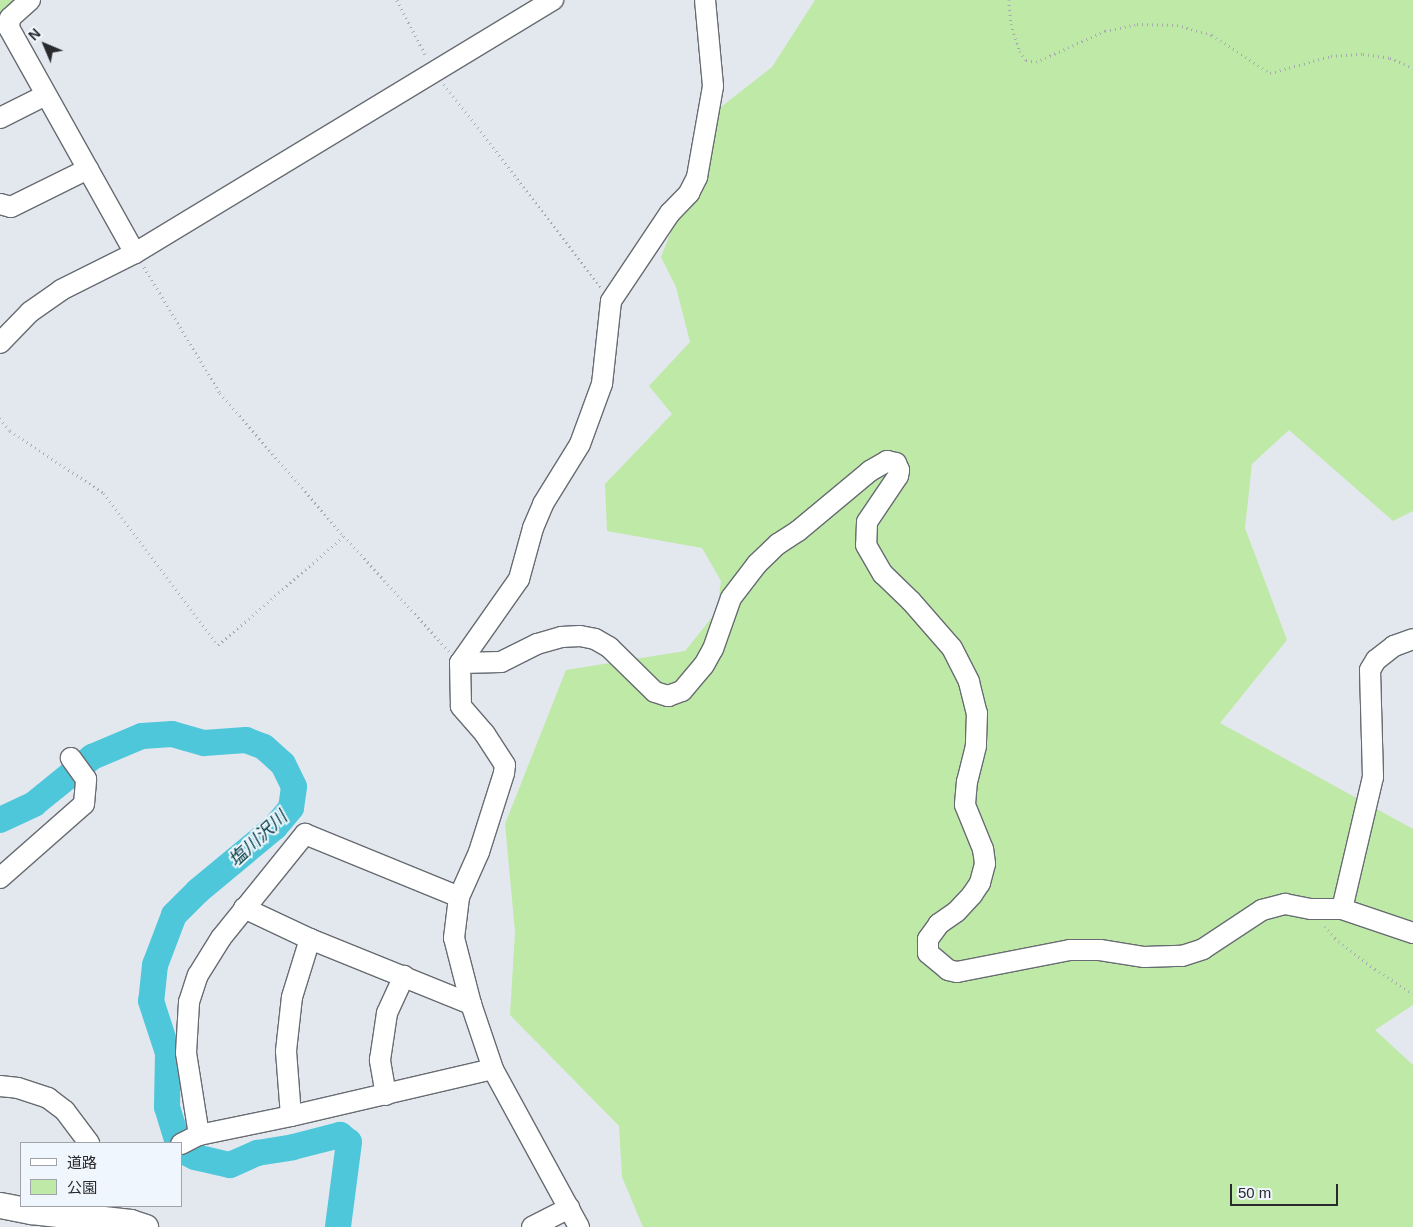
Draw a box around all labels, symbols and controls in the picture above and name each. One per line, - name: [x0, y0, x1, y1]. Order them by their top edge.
- north arrow: [20, 20, 70, 70]
- text: N: [25, 25, 44, 44]
- water label: 塩川沢川: [224, 807, 292, 871]
- legend: [20, 1142, 182, 1207]
- text: 道路: [67, 1154, 97, 1171]
- scale bar: [1233, 1174, 1340, 1206]
- text: 公園: [67, 1179, 97, 1196]
- text: 50 m: [1238, 1184, 1271, 1201]

